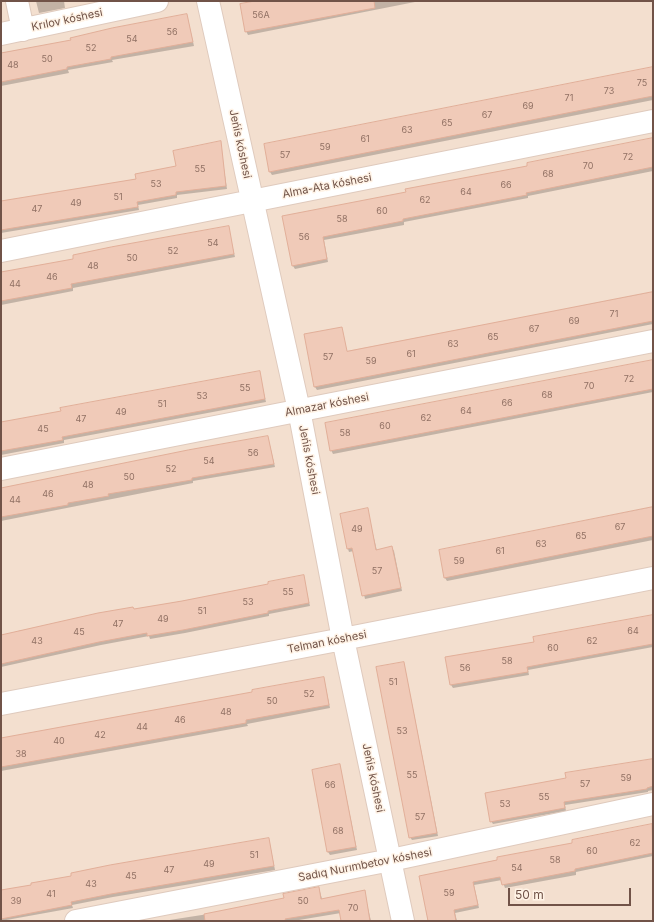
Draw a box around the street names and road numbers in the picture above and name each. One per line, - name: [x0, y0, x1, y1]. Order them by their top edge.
- street label: Krılov kóshesi: [30, 6, 104, 34]
- street label: Jeńis kóshesi: [226, 108, 254, 180]
- street label: Alma-Ata kóshesi: [281, 171, 373, 201]
- street label: Almazar kóshesi: [284, 390, 370, 420]
- street label: Jeńis kóshesi: [296, 424, 322, 496]
- street label: Telman kóshesi: [286, 628, 368, 656]
- street label: Jeńis kóshesi: [359, 742, 387, 814]
- street label: Sadıq Nurımbetov kóshesi: [297, 846, 433, 884]

